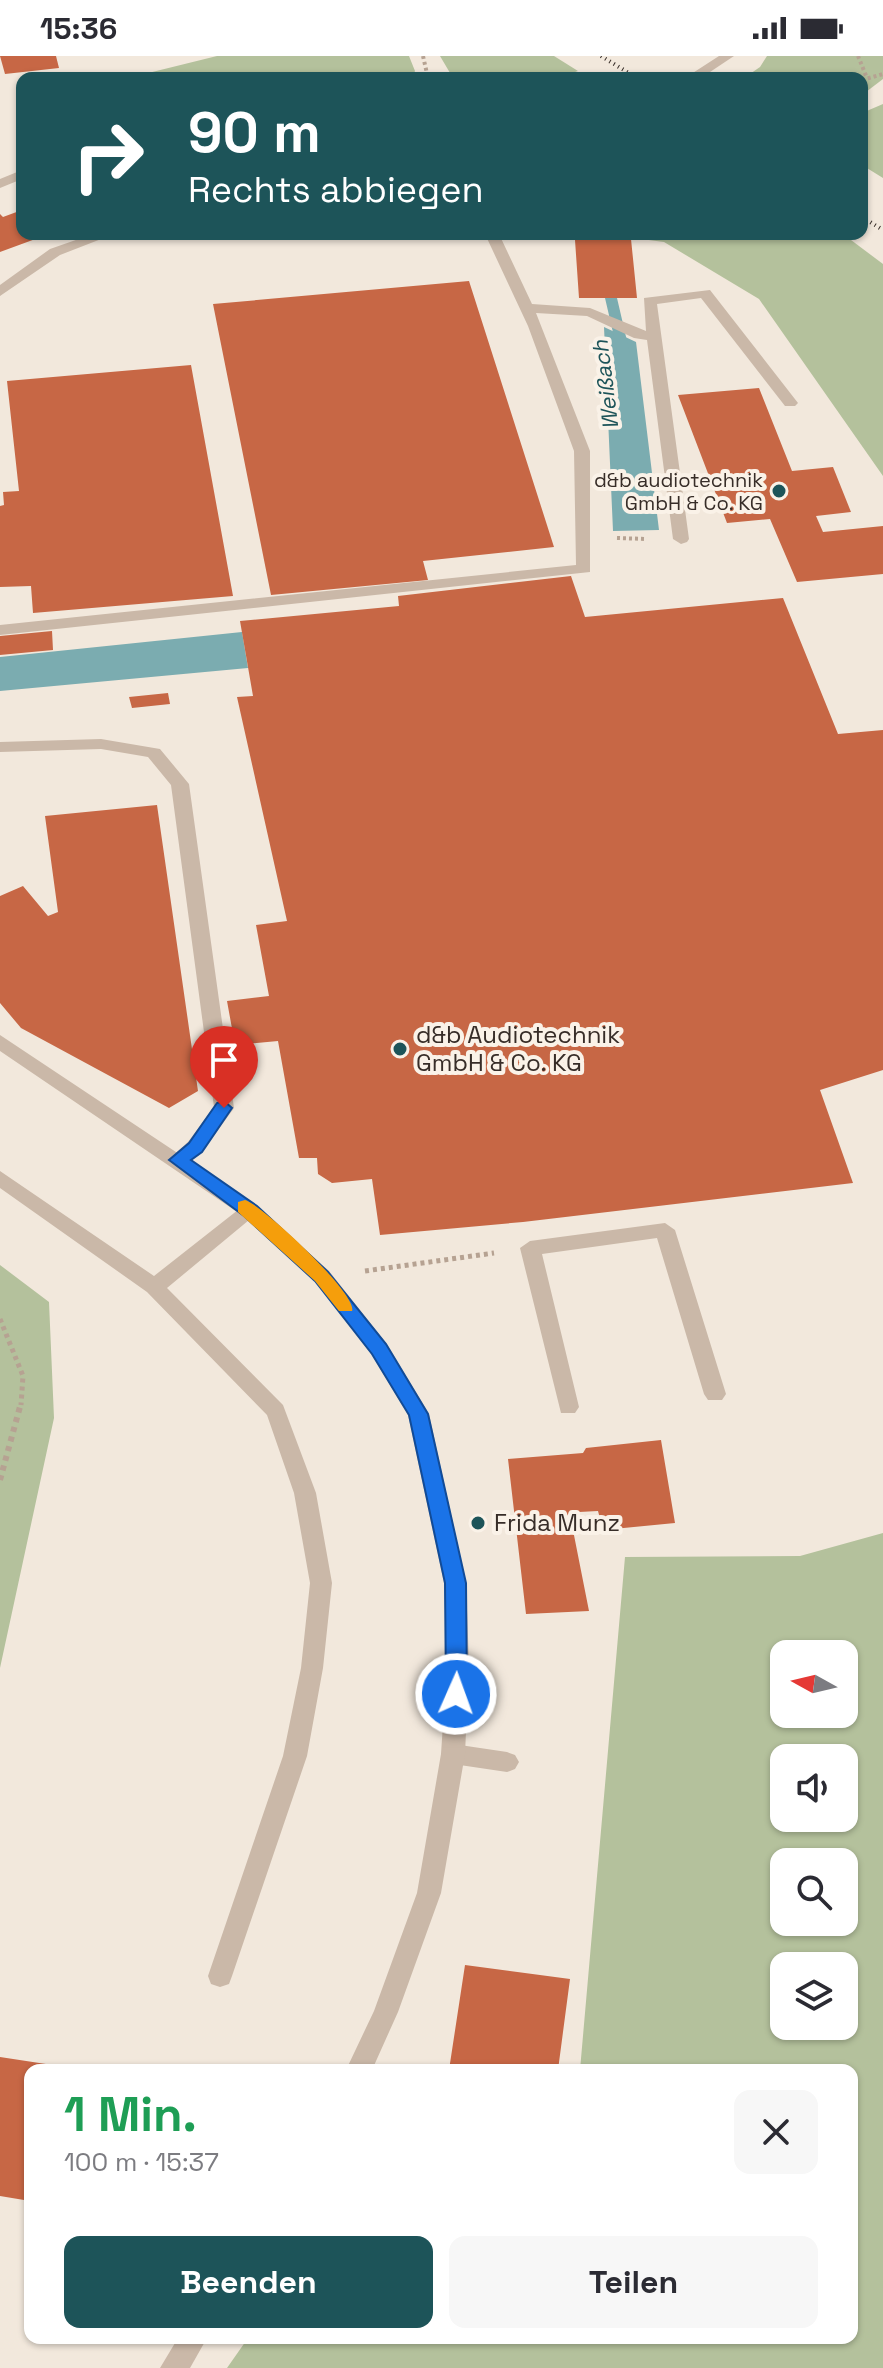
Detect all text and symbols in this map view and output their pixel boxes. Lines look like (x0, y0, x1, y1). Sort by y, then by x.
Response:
text: 15:36 (40, 9, 117, 48)
text: 90 m (188, 97, 321, 168)
icon: right (56, 104, 160, 208)
text: Rechts abbiegen (188, 167, 484, 213)
water label: Weißach (586, 338, 624, 431)
place label: d&b audiotechnik GmbH & Co. KG (594, 467, 763, 516)
marker: d&b audiotechnik GmbH & Co. KG (770, 482, 788, 500)
place label: d&b Audiotechnik GmbH & Co. KG (416, 1019, 620, 1078)
pin (190, 1026, 258, 1108)
icon: arrive (202, 1038, 246, 1082)
marker: d&b Audiotechnik GmbH & Co. KG (391, 1040, 409, 1058)
place label: Frida Munz (494, 1507, 620, 1538)
marker: Frida Munz (469, 1514, 487, 1532)
north arrow (770, 1640, 858, 1728)
map controls (770, 1640, 858, 2040)
position arrow (414, 1652, 498, 1736)
button: sound (770, 1744, 858, 1832)
button: search (770, 1848, 858, 1936)
button: layers (770, 1952, 858, 2040)
text: 1 Min. (64, 2084, 197, 2145)
button: close (734, 2090, 818, 2174)
text: 100 m · 15:37 (64, 2145, 219, 2179)
button: Beenden (64, 2236, 433, 2328)
button: Teilen (449, 2236, 818, 2328)

